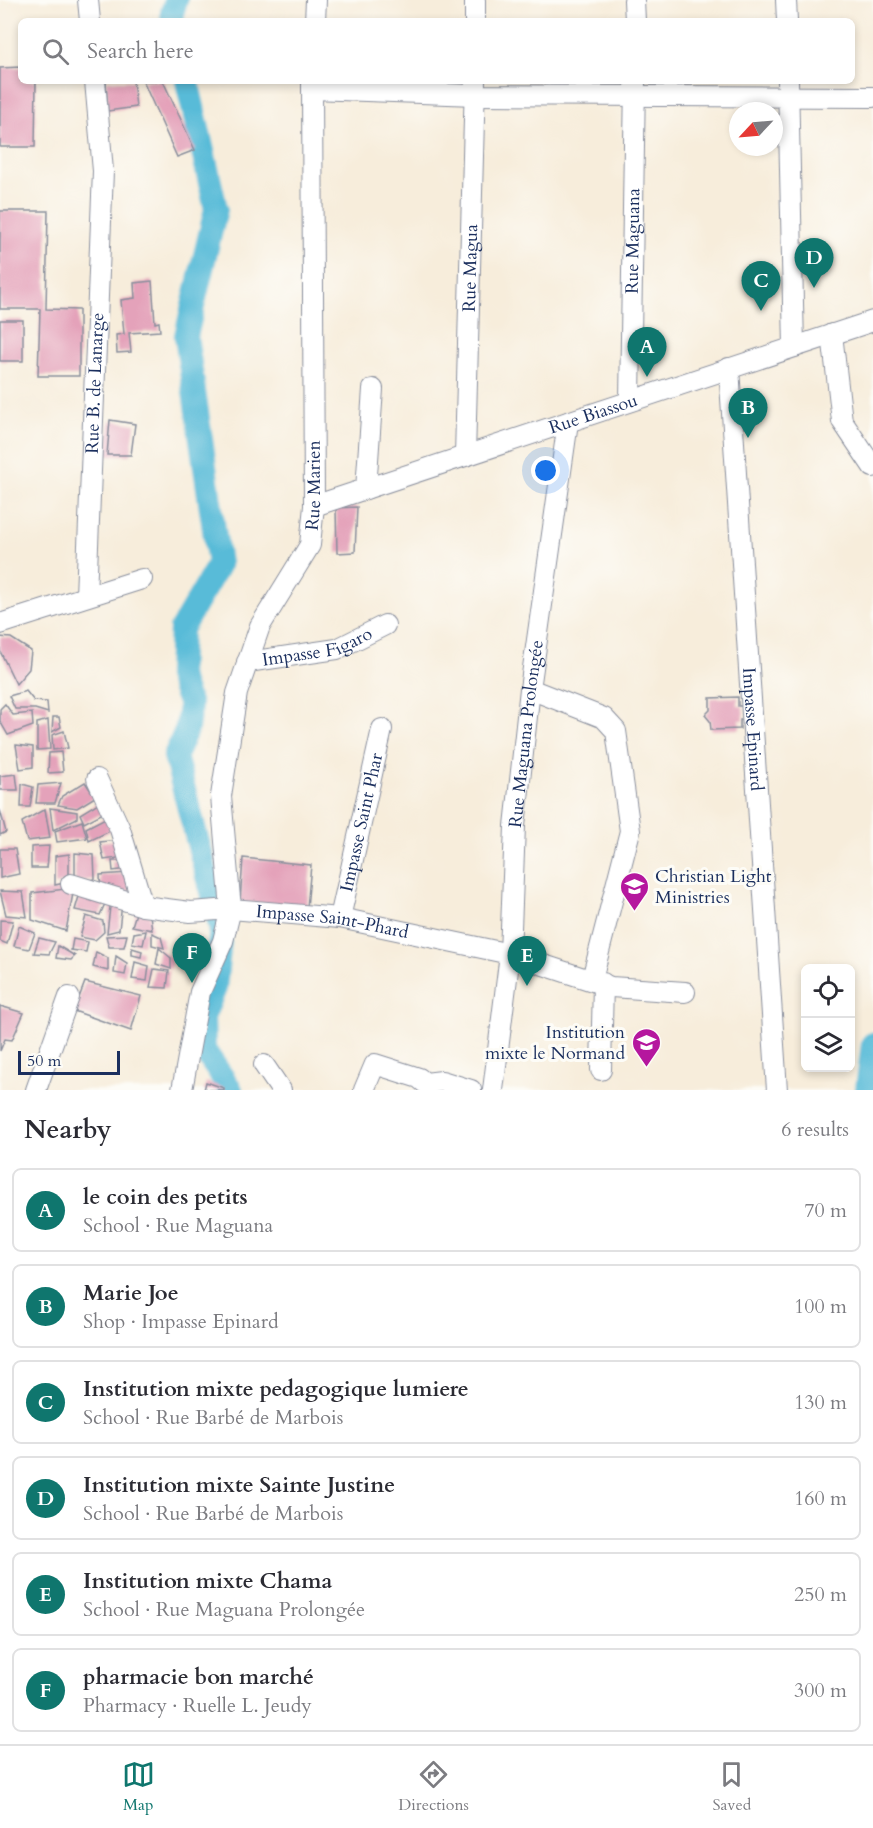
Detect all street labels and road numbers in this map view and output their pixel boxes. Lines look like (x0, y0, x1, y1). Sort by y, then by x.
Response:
street label: Rue Maguana (619, 188, 646, 294)
street label: Rue Magua (456, 224, 484, 312)
street label: Rue B. de Lanarge (79, 312, 110, 454)
street label: Rue Biassou (545, 387, 641, 440)
street label: Rue Marien (299, 440, 327, 532)
street label: Impasse Figaro (260, 621, 377, 672)
street label: Rue Maguana Prolongée (502, 638, 549, 829)
street label: Impasse Epinard (736, 667, 770, 792)
street label: Impasse Saint Phar (334, 750, 389, 894)
street label: Impasse Saint-Phard (255, 899, 411, 945)

